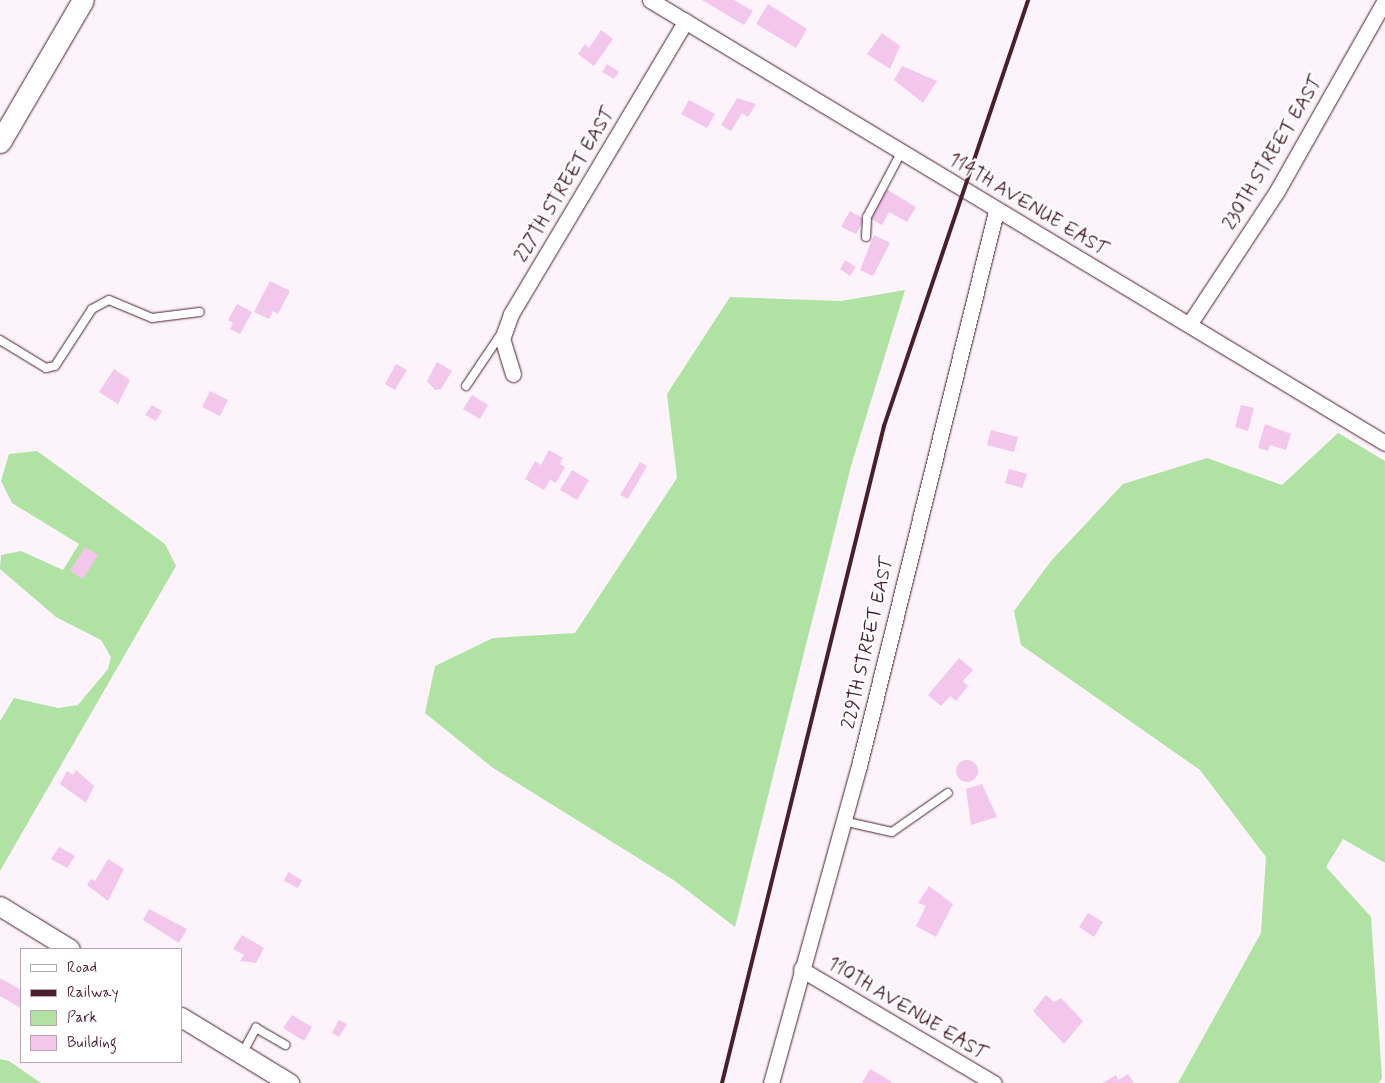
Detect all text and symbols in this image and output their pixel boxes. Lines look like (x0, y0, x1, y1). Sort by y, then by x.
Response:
street label: 230TH STREET EAST (1218, 71, 1328, 235)
street label: 227TH STREET EAST (509, 103, 621, 267)
street label: 114TH AVENUE EAST (946, 149, 1110, 261)
street label: 229TH STREET EAST (837, 554, 899, 732)
legend (20, 948, 182, 1063)
street label: 110TH AVENUE EAST (825, 953, 989, 1065)
text: Road (67, 958, 97, 978)
text: Railway (67, 983, 119, 1003)
text: Park (67, 1008, 97, 1028)
text: Building (67, 1033, 117, 1053)

